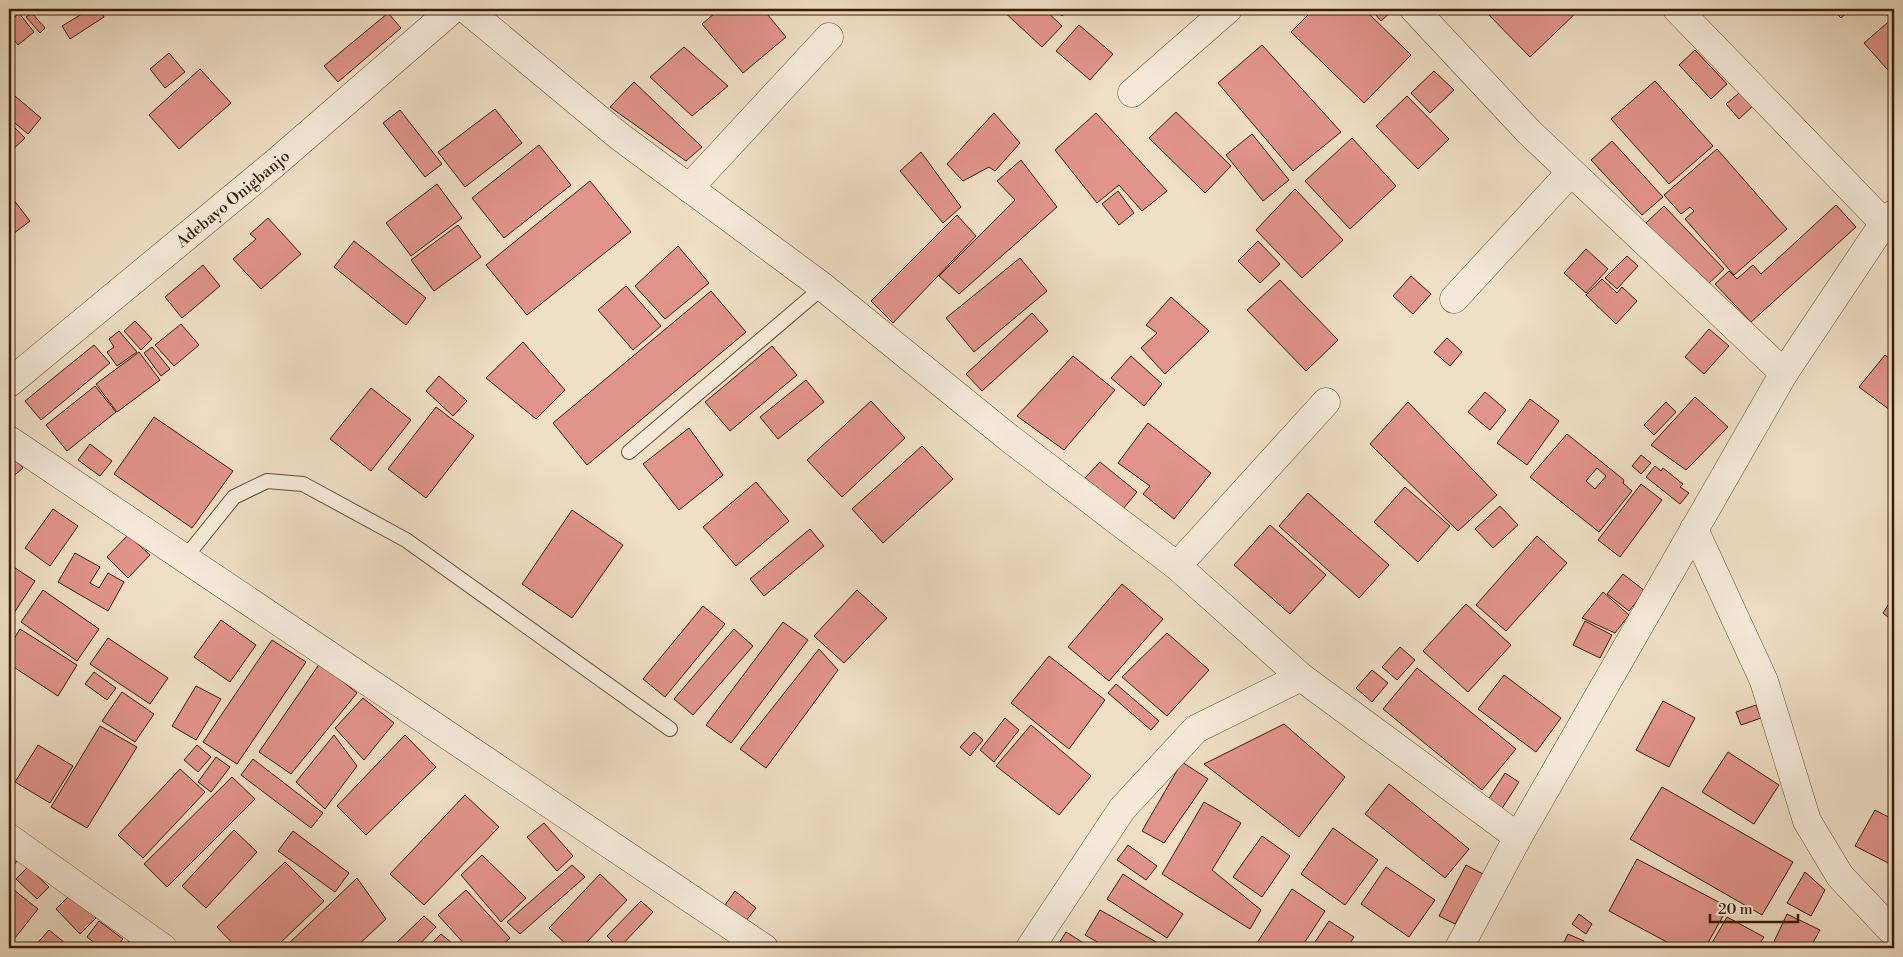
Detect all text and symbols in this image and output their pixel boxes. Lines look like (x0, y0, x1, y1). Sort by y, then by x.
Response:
street label: Adebayo Onigbanjo (172, 146, 294, 252)
scale bar (1710, 892, 1798, 924)
text: 20 m (1718, 900, 1753, 919)

